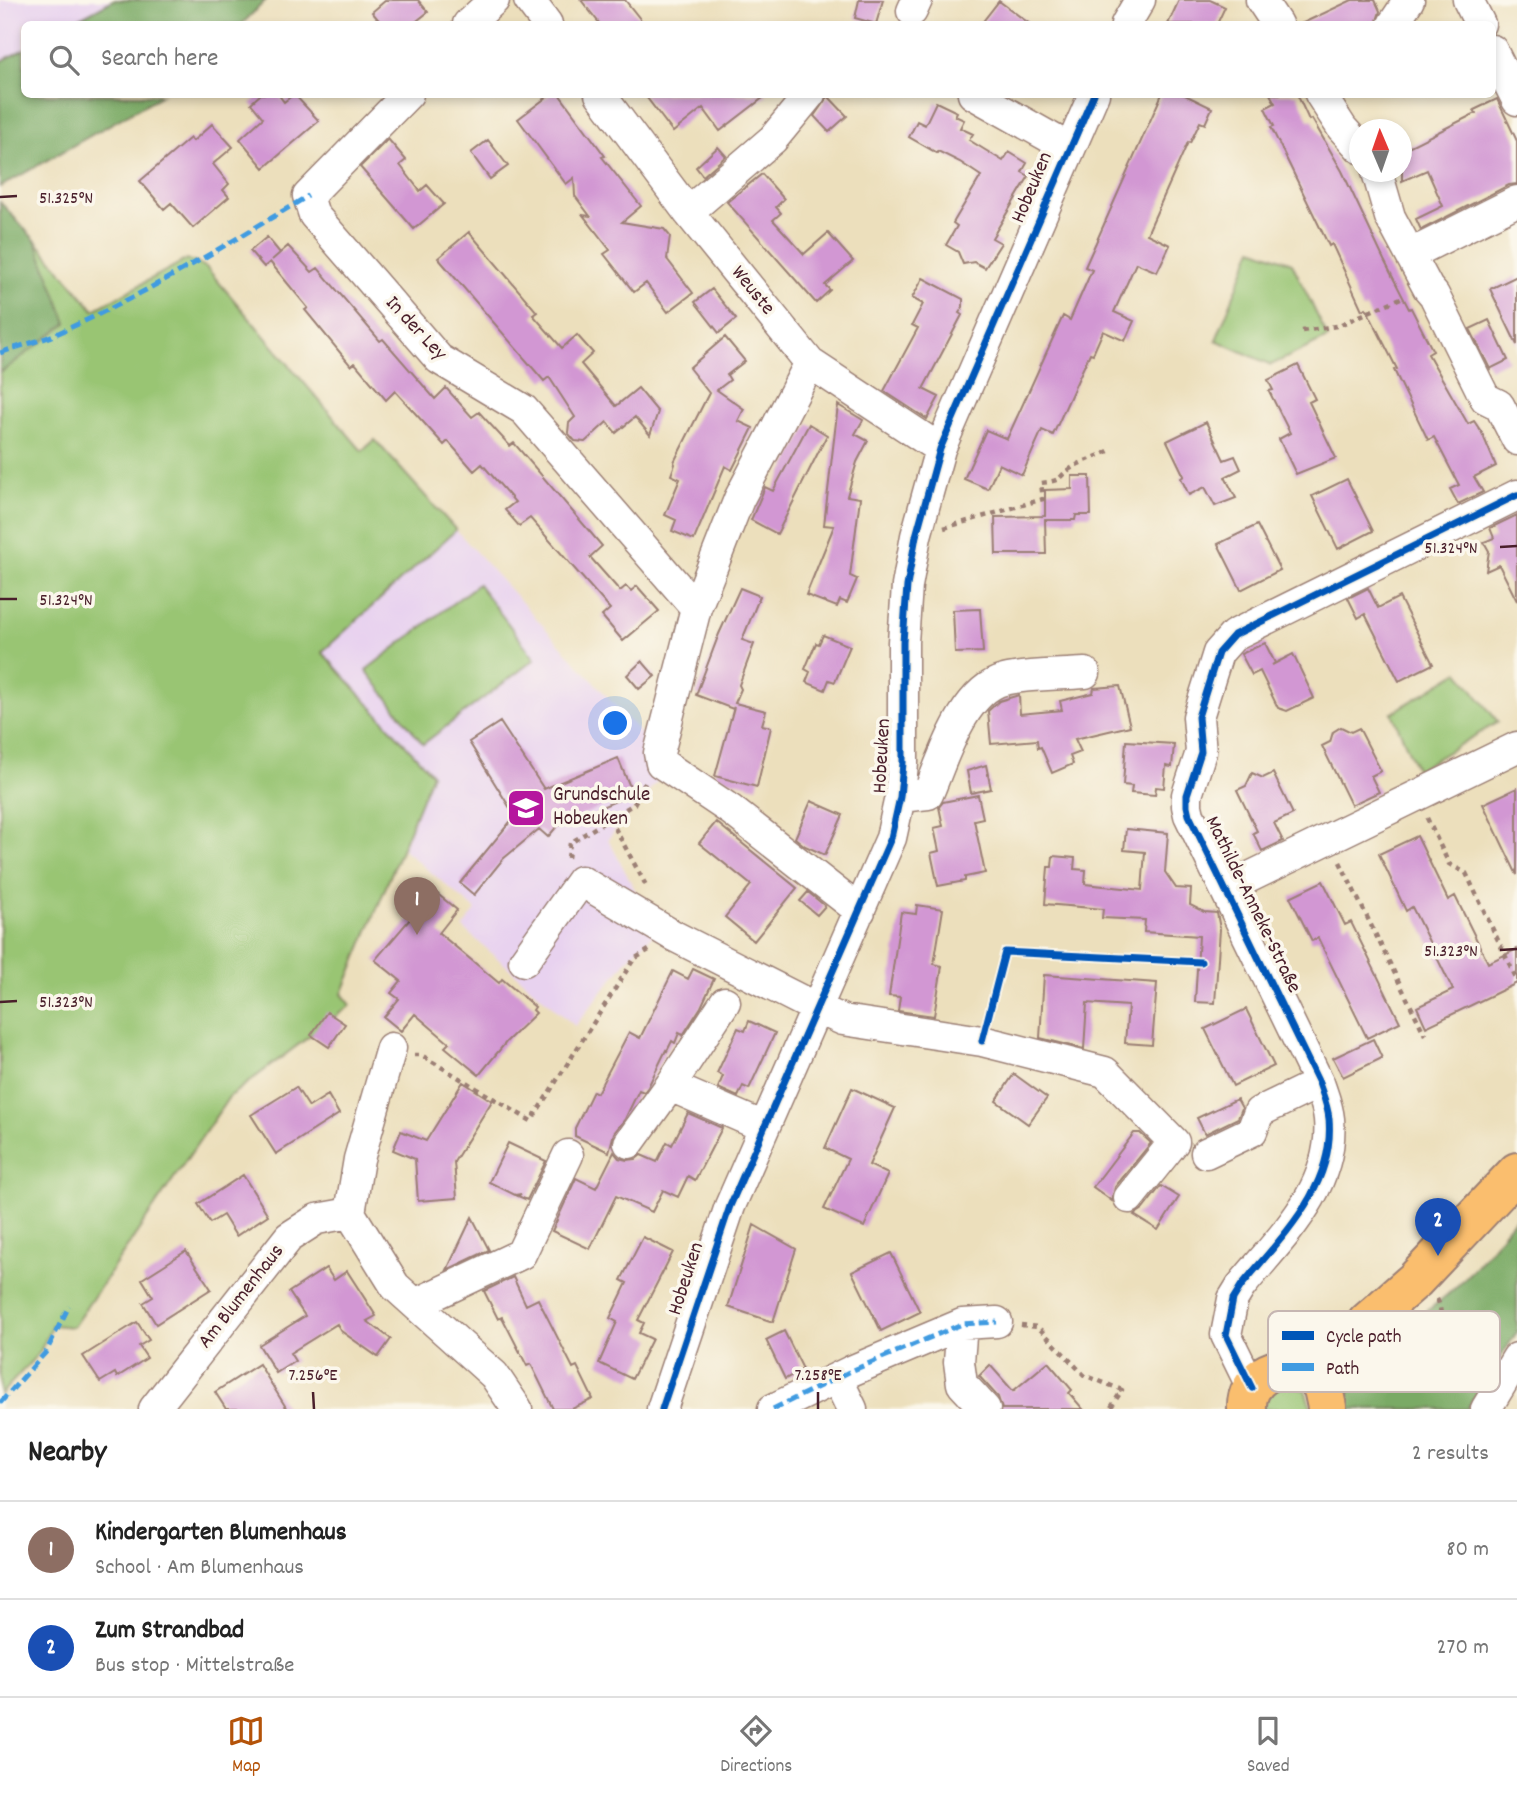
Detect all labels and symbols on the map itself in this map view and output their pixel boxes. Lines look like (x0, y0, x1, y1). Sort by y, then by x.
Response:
north arrow (1349, 119, 1412, 182)
street label: Hobeuken (1005, 148, 1061, 228)
text: 51.325°N (39, 187, 93, 212)
street label: Weuste (723, 260, 781, 322)
street label: In der Ley (377, 290, 453, 368)
text: 51.324°N (1424, 537, 1478, 562)
text: 51.324°N (39, 589, 93, 614)
your location (598, 706, 632, 740)
street label: Hobeuken (866, 718, 900, 794)
place label: Grundschule Hobeuken (553, 781, 650, 835)
school or university icon: Grundschule Hobeuken (505, 787, 547, 829)
street label: Mathilde-Anneke-Straße (1196, 811, 1308, 999)
pin: 1 (394, 877, 440, 935)
text: 51.323°N (1424, 940, 1478, 965)
text: 51.323°N (39, 991, 93, 1016)
pin: 2 (1415, 1198, 1461, 1256)
street label: Am Blumenhaus (192, 1238, 292, 1356)
street label: Hobeuken (661, 1239, 713, 1319)
legend (1268, 1311, 1500, 1392)
text: Cycle path (1326, 1325, 1401, 1352)
text: Path (1326, 1357, 1359, 1384)
text: 7.256°E (289, 1364, 337, 1389)
text: 7.258°E (794, 1364, 842, 1389)

